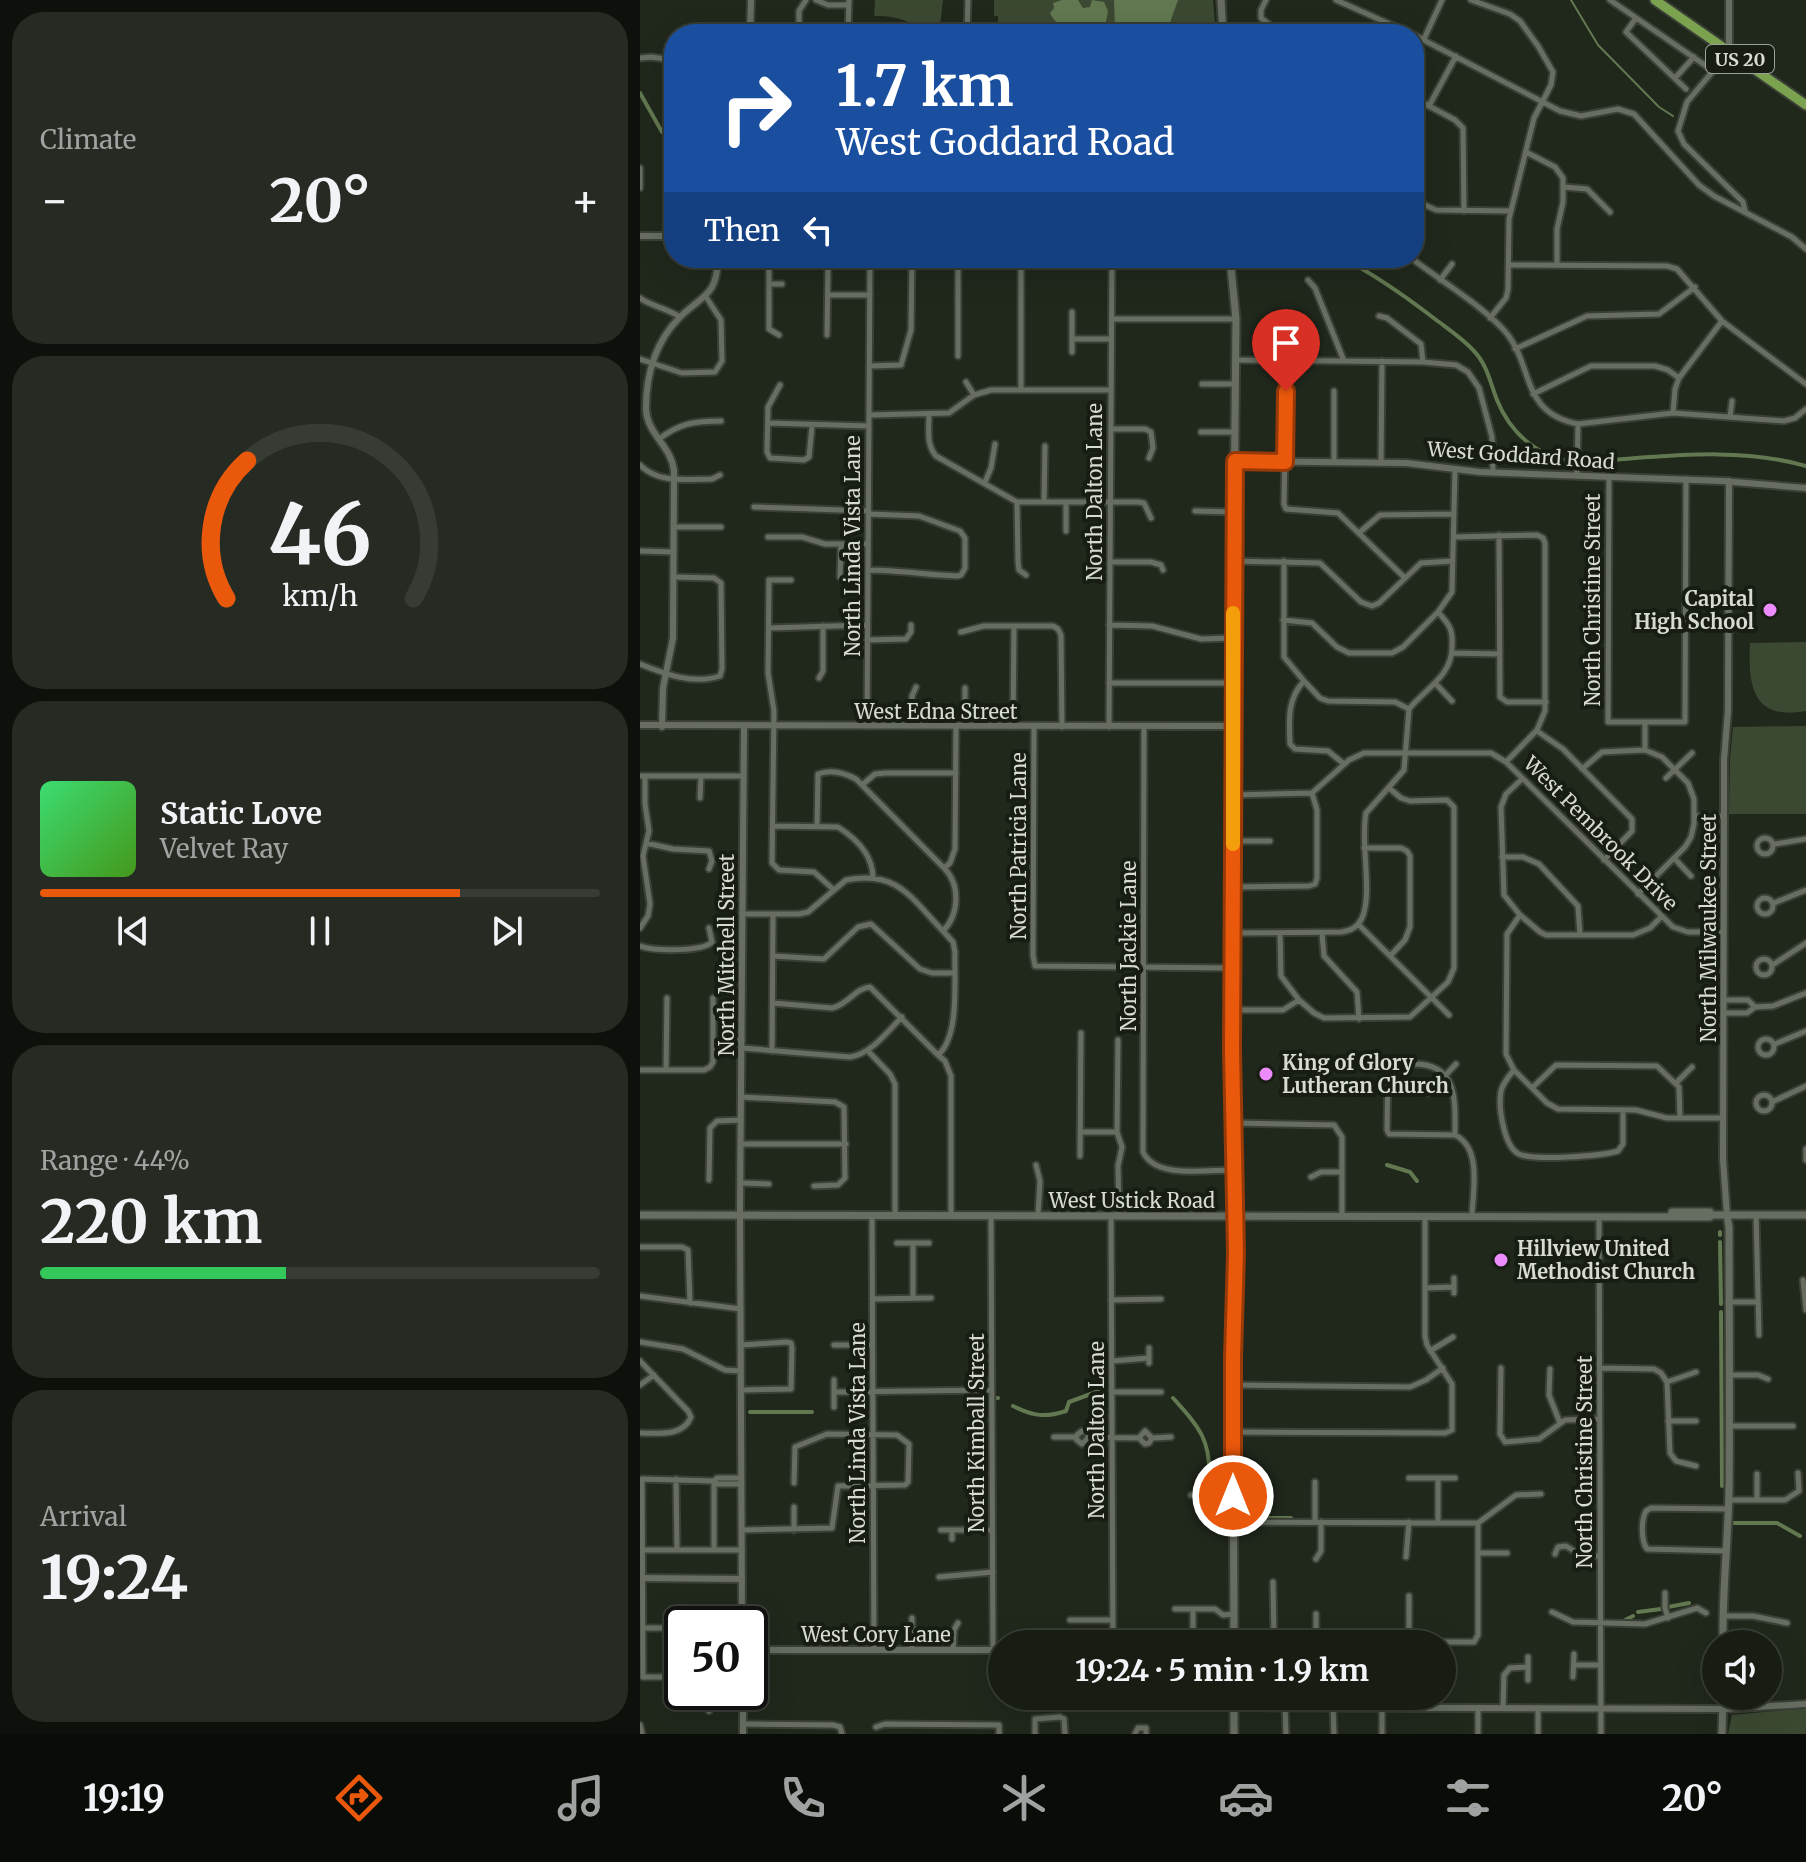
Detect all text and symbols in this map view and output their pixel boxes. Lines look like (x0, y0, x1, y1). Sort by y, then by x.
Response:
road number: US 20 (1706, 45, 1774, 73)
text: 1.7 km (836, 51, 1014, 121)
icon: right (704, 56, 808, 160)
text: West Goddard Road (836, 120, 1174, 165)
text: Climate (40, 123, 136, 156)
text: 20° (269, 163, 371, 238)
text: − (40, 173, 69, 228)
text: + (571, 173, 600, 228)
icon: left (796, 208, 840, 252)
text: Then (704, 211, 780, 249)
pin (1252, 309, 1320, 391)
icon: arrive (1264, 321, 1308, 365)
street label: North Dalton Lane (1082, 403, 1107, 581)
street label: North Linda Vista Lane (840, 435, 865, 657)
street label: West Goddard Road (1425, 436, 1616, 474)
text: 46 (268, 482, 372, 587)
street label: North Christine Street (1580, 493, 1605, 707)
text: km/h (282, 578, 358, 614)
place label: Capital High School (1634, 586, 1754, 634)
marker: Capital High School (1761, 601, 1779, 619)
street label: West Edna Street (854, 699, 1018, 724)
street label: West Pembrook Drive (1518, 750, 1683, 915)
street label: North Patricia Lane (1006, 752, 1031, 940)
text: Static Love (160, 794, 322, 832)
street label: North Milwaukee Street (1696, 813, 1721, 1042)
text: Velvet Ray (160, 832, 288, 865)
street label: North Mitchell Street (714, 853, 739, 1056)
street label: North Jackie Lane (1116, 861, 1141, 1031)
icon: previous (111, 909, 155, 953)
icon: pause (298, 909, 342, 953)
icon: next (485, 909, 529, 953)
place label: King of Glory Lutheran Church (1282, 1050, 1449, 1098)
marker: King of Glory Lutheran Church (1257, 1065, 1275, 1083)
text: Range · 44% (40, 1144, 190, 1177)
text: 220 km (40, 1184, 262, 1259)
street label: West Ustick Road (1048, 1188, 1215, 1213)
place label: Hillview United Methodist Church (1517, 1236, 1696, 1284)
marker: Hillview United Methodist Church (1492, 1251, 1510, 1269)
street label: North Linda Vista Lane (845, 1322, 870, 1544)
street label: North Kimball Street (964, 1333, 989, 1533)
street label: North Dalton Lane (1084, 1341, 1109, 1519)
street label: North Christine Street (1572, 1355, 1597, 1569)
position arrow (1191, 1454, 1275, 1538)
text: Arrival (40, 1500, 127, 1533)
text: 19:24 (40, 1540, 188, 1615)
speed limit sign: 50 (664, 1606, 768, 1710)
street label: West Cory Lane (800, 1622, 951, 1647)
map controls (1702, 1630, 1782, 1710)
button: sound (1702, 1630, 1782, 1710)
text: 19:24 · 5 min · 1.9 km (1075, 1651, 1369, 1689)
icon: directions (331, 1770, 387, 1826)
icon: music (553, 1770, 609, 1826)
icon: phone (775, 1770, 831, 1826)
icon: climate (996, 1770, 1052, 1826)
icon: car (1218, 1770, 1274, 1826)
icon: filters (1440, 1770, 1496, 1826)
text: 19:19 (83, 1776, 165, 1821)
text: 20° (1662, 1776, 1723, 1821)

